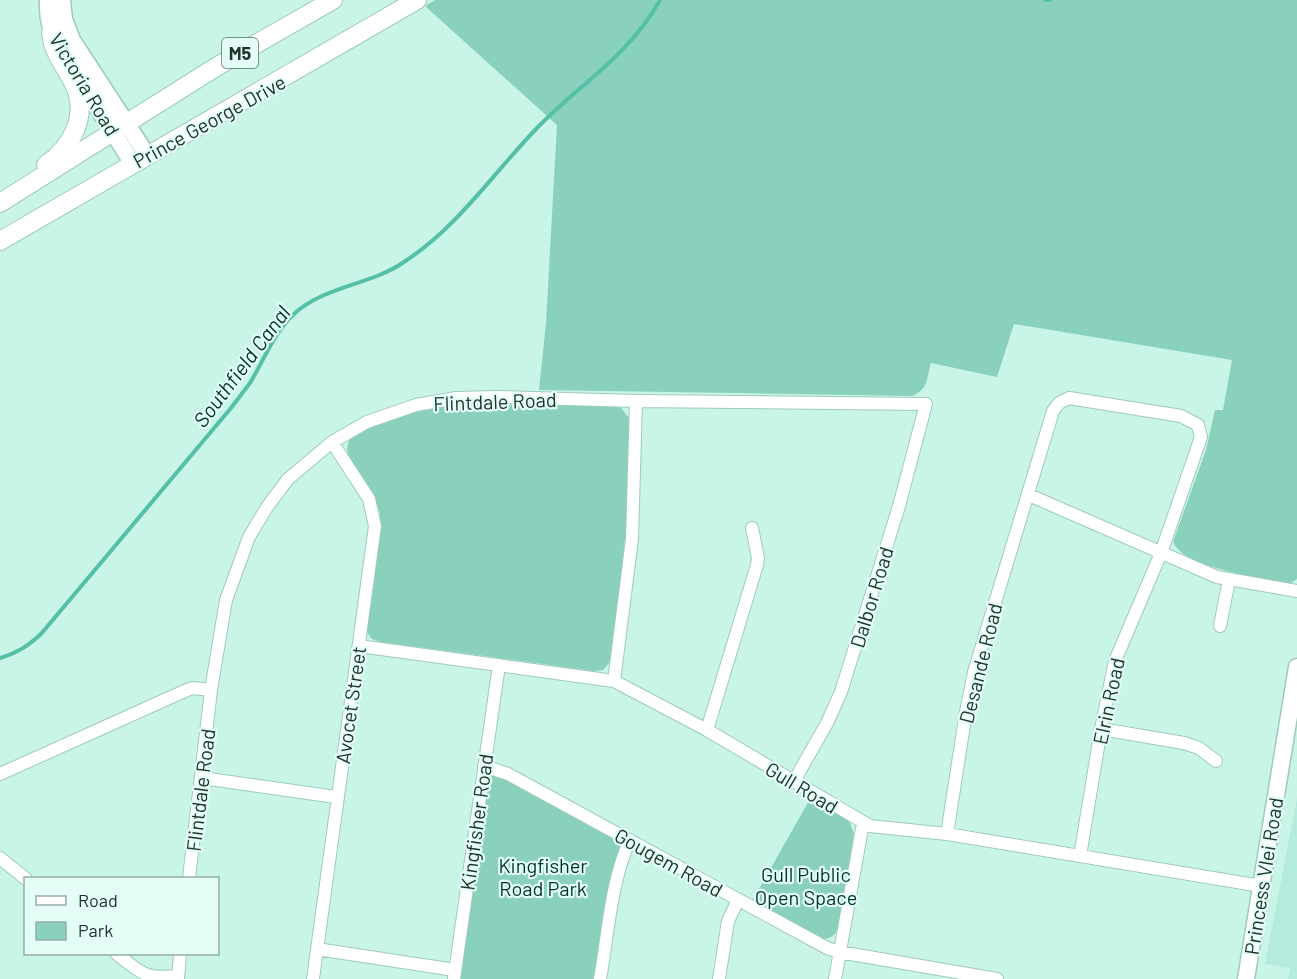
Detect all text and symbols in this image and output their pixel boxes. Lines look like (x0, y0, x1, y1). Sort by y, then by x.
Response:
street label: Victoria Road (45, 28, 125, 140)
road number: M5 (222, 38, 258, 68)
street label: Prince George Drive (129, 69, 289, 173)
water label: Southfield Canal (187, 300, 295, 432)
street label: Flintdale Road (433, 387, 557, 415)
street label: Dalbor Road (844, 544, 898, 650)
street label: Desande Road (953, 600, 1007, 726)
street label: Avocet Street (330, 645, 370, 765)
street label: Elrin Road (1087, 655, 1129, 747)
street label: Flintdale Road (181, 727, 219, 853)
street label: Kingfisher Road (455, 752, 497, 892)
street label: Gull Road (761, 756, 843, 818)
street label: Princess Vlei Road (1239, 796, 1287, 956)
street label: Gougem Road (611, 822, 727, 902)
park label: Kingfisher Road Park (498, 853, 588, 900)
park label: Gull Public Open Space (755, 862, 857, 909)
legend (24, 877, 219, 955)
text: Road (78, 889, 118, 911)
text: Park (78, 919, 113, 941)

